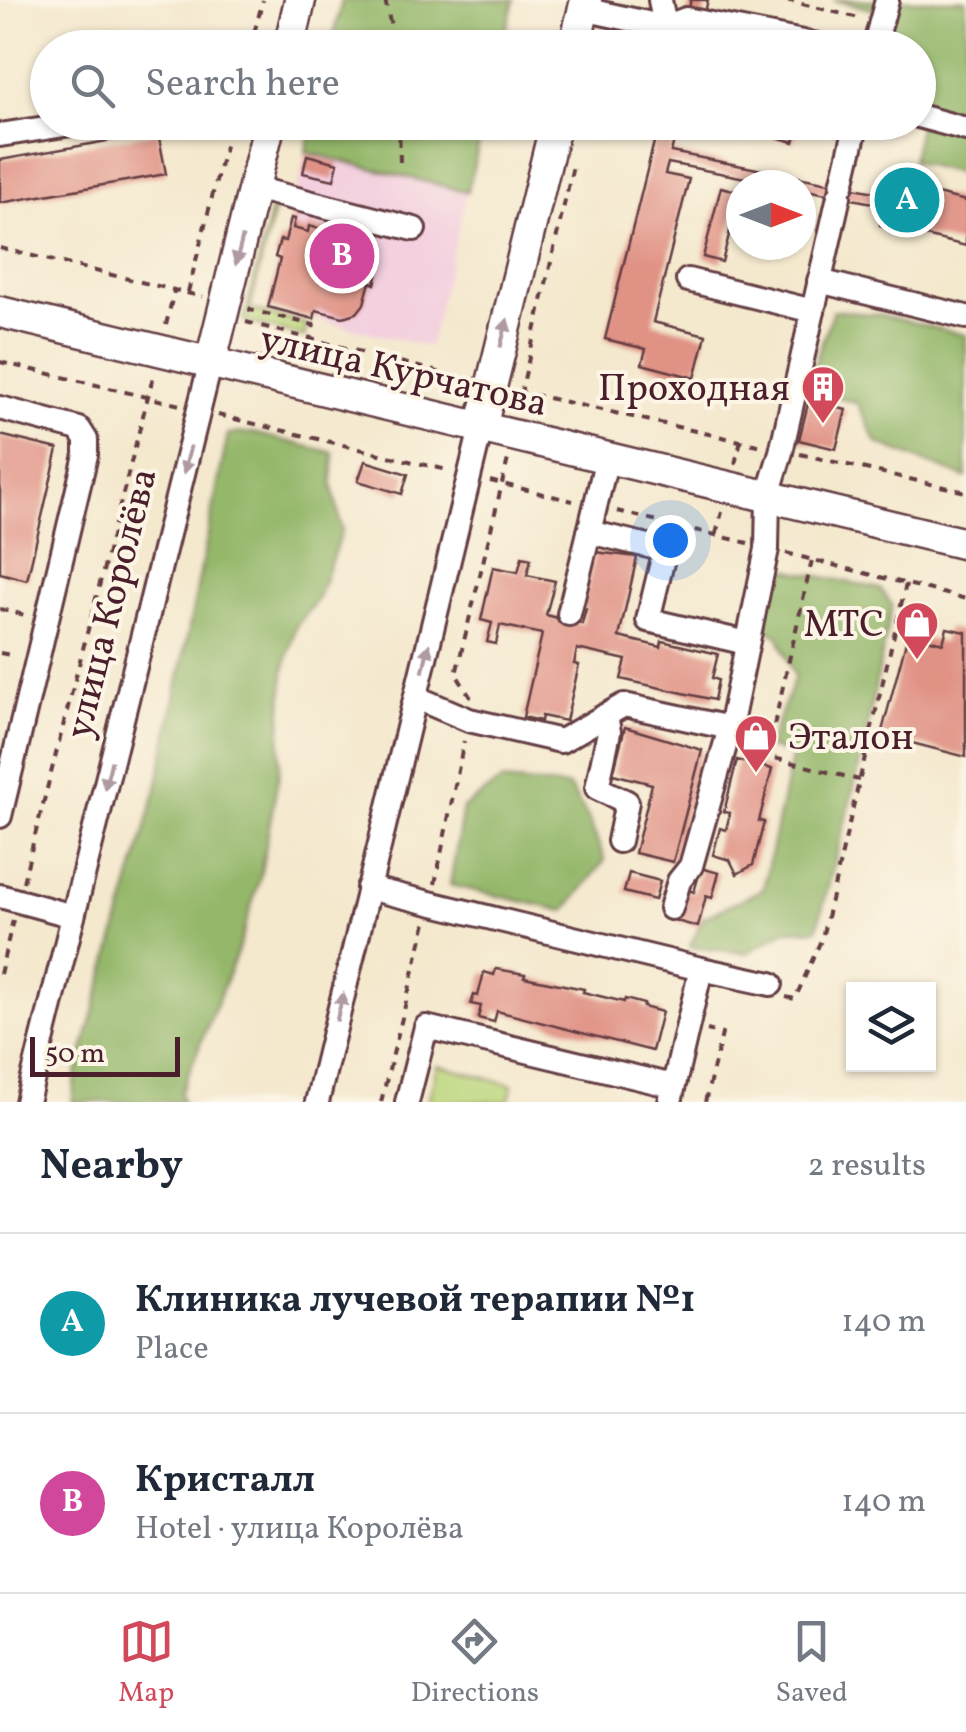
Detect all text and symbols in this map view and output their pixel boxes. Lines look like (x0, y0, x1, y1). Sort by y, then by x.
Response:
search box (30, 30, 936, 140)
icon: search (65, 58, 120, 113)
text: Search here (145, 59, 340, 112)
pin: A (874, 162, 940, 238)
north arrow (726, 170, 816, 260)
pin: B (310, 218, 374, 294)
one-way arrow (230, 236, 246, 267)
street label: улица Курчатова (254, 315, 552, 432)
one-way arrow (497, 317, 513, 348)
place label: Проходная (598, 364, 790, 417)
building icon: Проходная (800, 364, 846, 425)
one-way arrow (179, 445, 194, 476)
street label: улица Королёва (54, 463, 173, 745)
your location (645, 515, 696, 566)
place label: МТС (803, 600, 884, 653)
shop icon: МТС (894, 600, 940, 661)
one-way arrow (419, 642, 434, 673)
shop icon: Эталон (733, 713, 779, 774)
place label: Эталон (788, 713, 914, 766)
one-way arrow (100, 760, 116, 791)
map controls (846, 982, 936, 1072)
button: layers (846, 982, 936, 1072)
one-way arrow (332, 991, 348, 1022)
scale bar (30, 1032, 180, 1076)
text: 50 m (45, 1035, 105, 1074)
text: Nearby (40, 1138, 183, 1197)
text: 2 results (808, 1145, 926, 1189)
text: Клиника лучевой терапии №1 (135, 1275, 696, 1328)
text: A (61, 1301, 84, 1345)
text: 140 m (841, 1301, 926, 1345)
text: Place (135, 1328, 209, 1372)
text: Кристалл (135, 1455, 315, 1508)
text: B (62, 1481, 83, 1525)
text: 140 m (841, 1481, 926, 1525)
text: Hotel · улица Королёва (135, 1508, 464, 1552)
tab: Map (118, 1614, 174, 1713)
tab: Directions (411, 1614, 539, 1713)
tab: Saved (776, 1614, 848, 1713)

